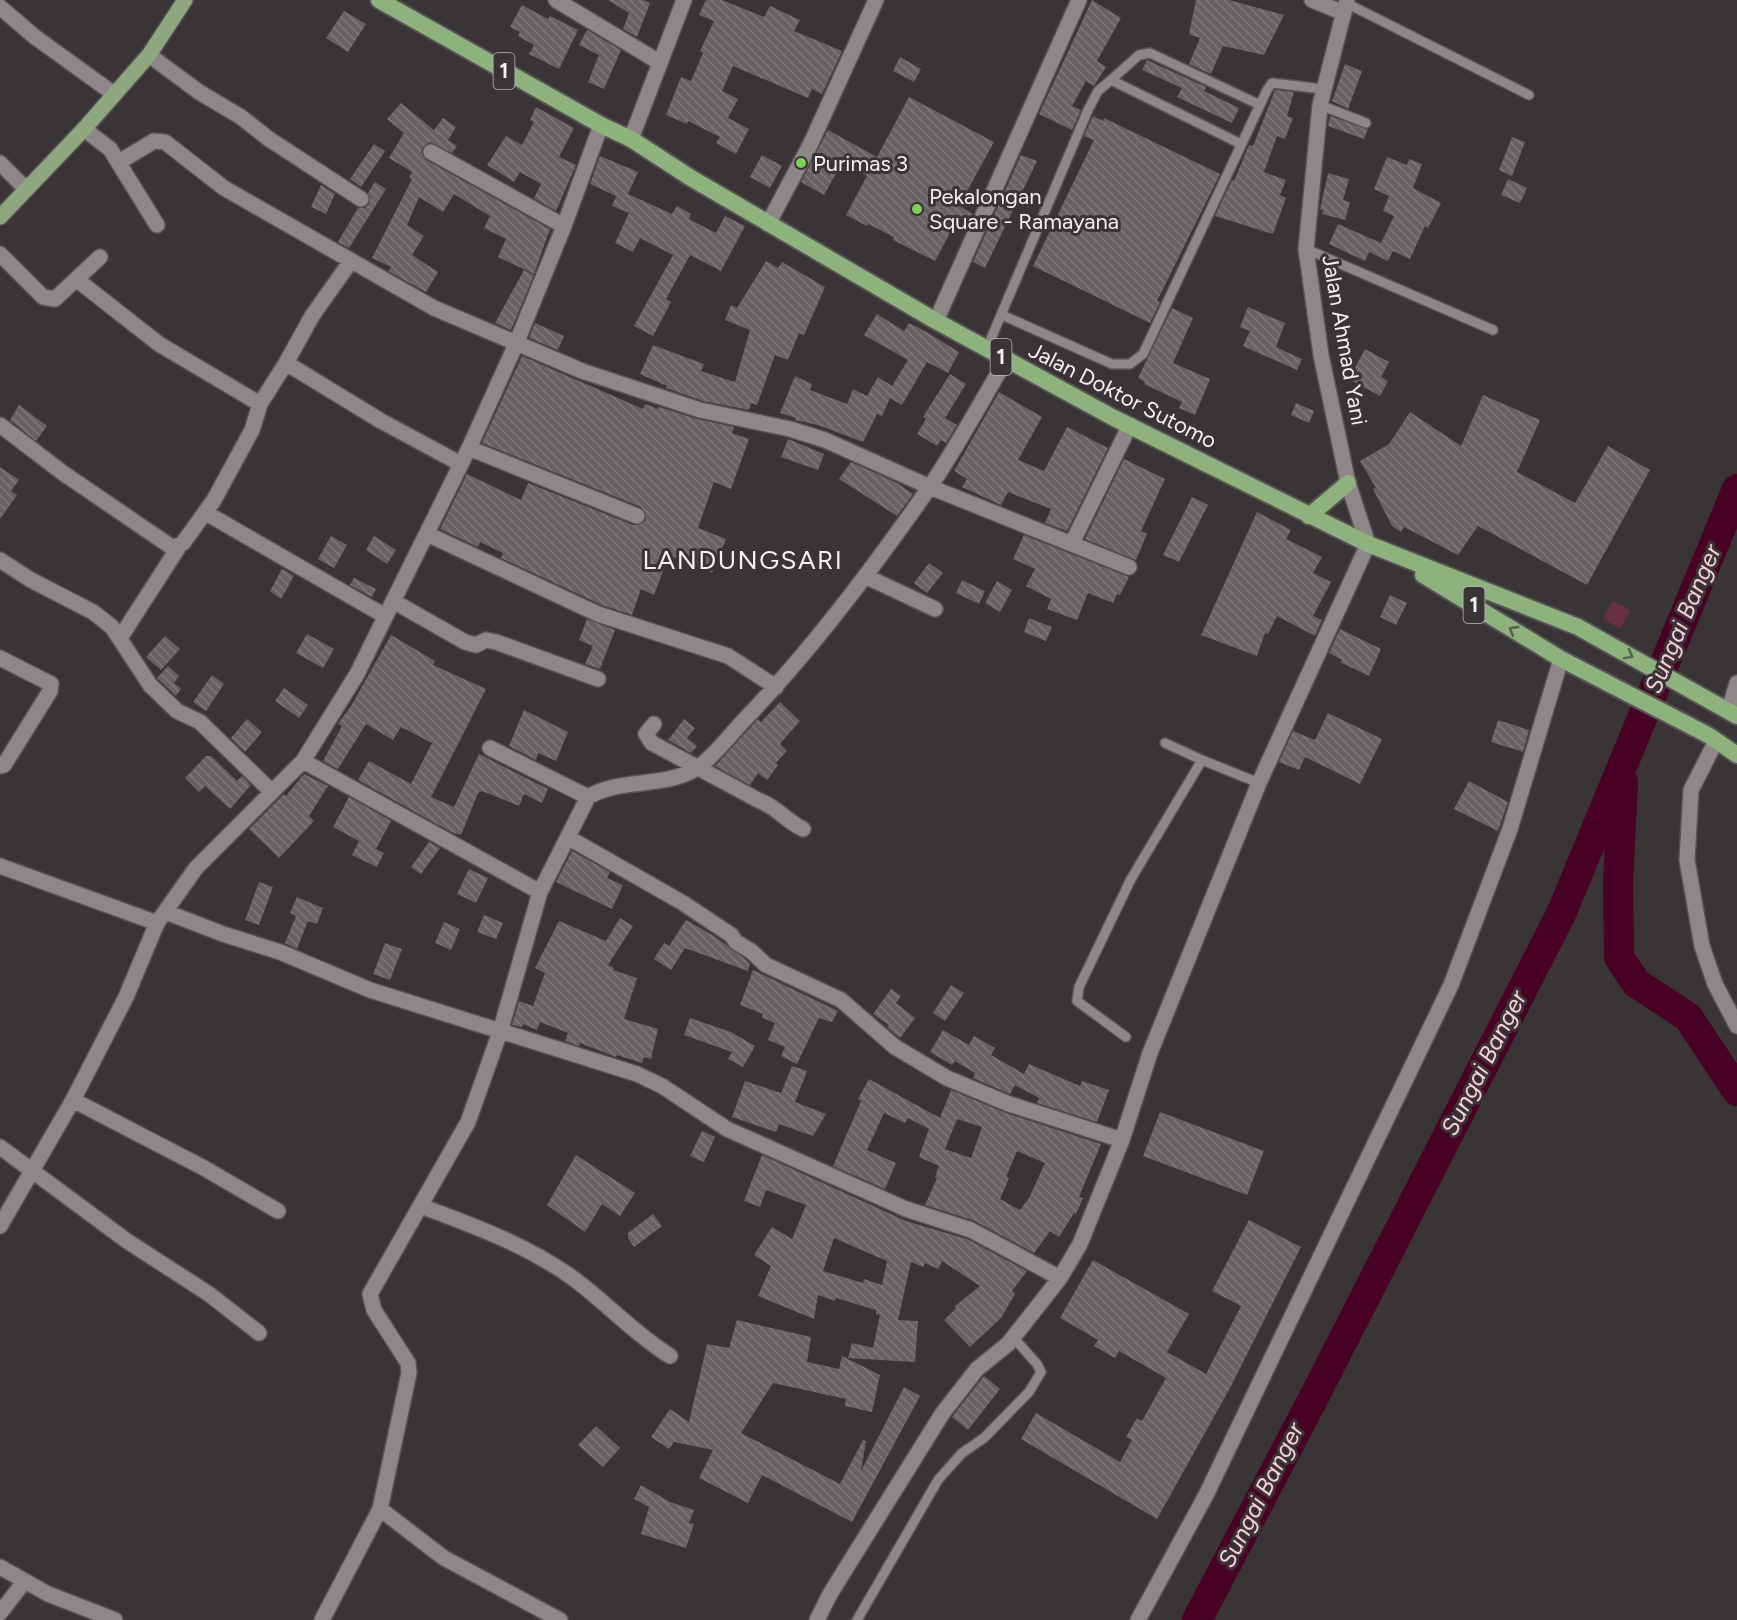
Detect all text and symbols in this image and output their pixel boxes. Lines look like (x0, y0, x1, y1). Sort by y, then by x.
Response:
road number: 1 (494, 53, 514, 89)
place label: Purimas 3 (813, 150, 908, 177)
marker: Purimas 3 (794, 156, 808, 170)
place label: Pekalongan Square - Ramayana (929, 183, 1119, 235)
marker: Pekalongan Square - Ramayana (910, 202, 924, 216)
street label: Jalan Ahmad Yani (1316, 253, 1373, 427)
street label: Jalan Doktor Sutomo (1024, 336, 1221, 454)
road number: 1 (990, 339, 1012, 375)
water label: Sungai Banger (1638, 539, 1727, 698)
district label: LANDUNGSARI (643, 544, 843, 576)
road number: 1 (1464, 587, 1484, 623)
one-way arrow (1509, 625, 1519, 637)
one-way arrow (1623, 648, 1634, 660)
water label: Sungai Banger (1435, 985, 1533, 1140)
water label: Sungai Banger (1212, 1417, 1310, 1572)

